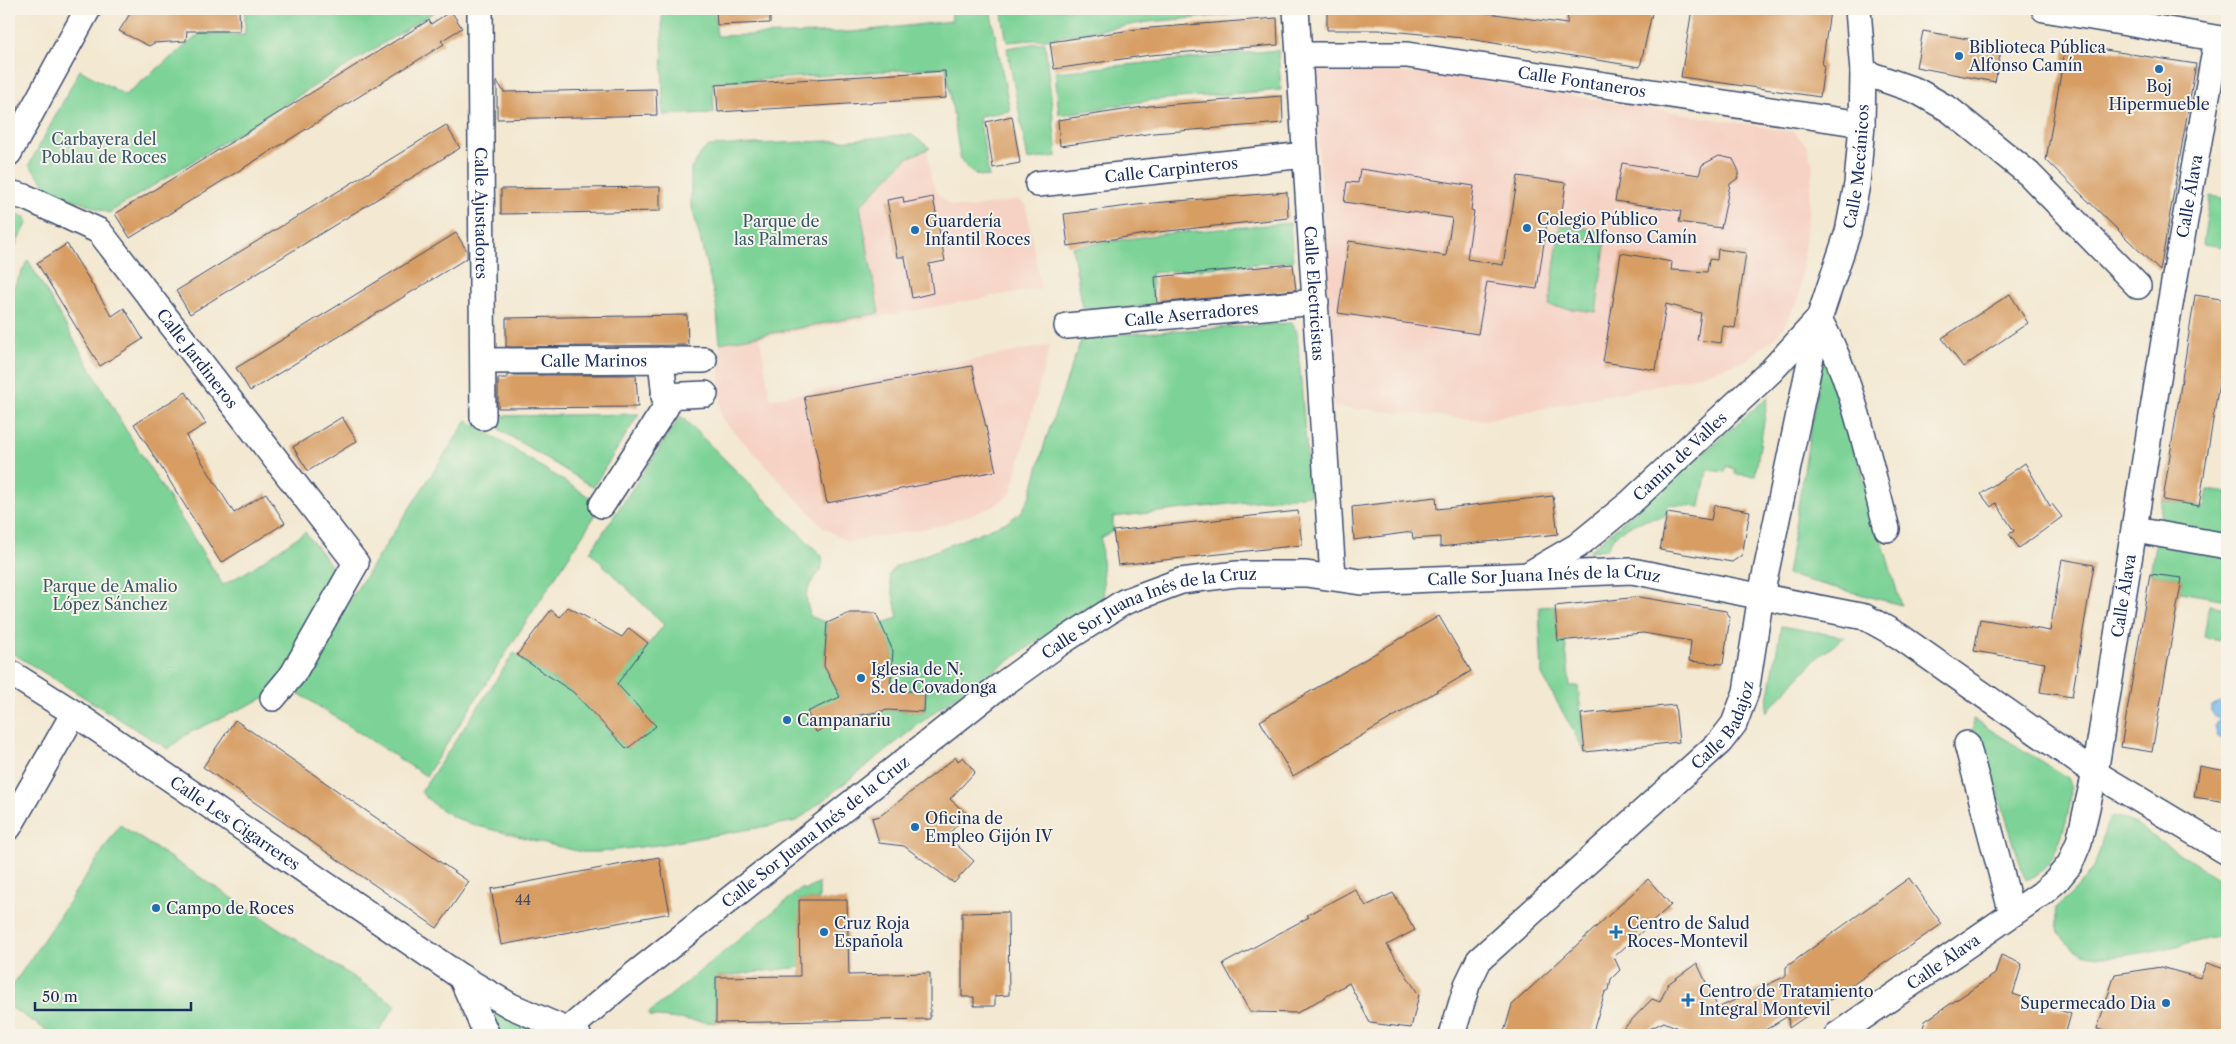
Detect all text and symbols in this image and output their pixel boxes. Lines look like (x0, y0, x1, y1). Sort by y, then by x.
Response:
place label: Biblioteca Pública Alfonso Camín (1968, 37, 2106, 75)
marker: Biblioteca Pública Alfonso Camín (1953, 50, 1965, 62)
street label: Calle Fontaneros (1516, 62, 1648, 101)
marker: Boj Hipermueble (2153, 63, 2165, 75)
place label: Boj Hipermueble (2108, 76, 2210, 114)
street label: Calle Mecánicos (1839, 104, 1872, 230)
park label: Carbayera del Poblau de Roces (41, 129, 167, 167)
street label: Calle Ajustadores (471, 147, 492, 279)
street label: Calle Carpinteros (1104, 152, 1239, 187)
street label: Calle Álava (2172, 152, 2207, 239)
place label: Colegio Público Poeta Alfonso Camín (1537, 209, 1697, 247)
park label: Parque de las Palmeras (734, 211, 828, 249)
place label: Guardería Infantil Roces (925, 211, 1030, 249)
marker: Colegio Público Poeta Alfonso Camín (1521, 222, 1533, 234)
marker: Guardería Infantil Roces (909, 224, 921, 236)
street label: Calle Electricistas (1300, 225, 1329, 362)
street label: Calle Aserradores (1123, 298, 1259, 330)
street label: Calle Jardineros (153, 304, 243, 412)
street label: Calle Marinos (541, 350, 647, 371)
street label: Camín de Valles (1629, 408, 1731, 505)
street label: Calle Álava (2107, 552, 2140, 639)
street label: Calle Sor Juana Inés de la Cruz (1427, 561, 1662, 589)
street label: Calle Sor Juana Inés de la Cruz (1037, 564, 1257, 663)
park label: Parque de Amalio López Sánchez (43, 576, 178, 614)
place label: Iglesia de N. S. de Covadonga (871, 659, 997, 697)
marker: Iglesia de N. S. de Covadonga (855, 672, 867, 684)
street label: Calle Badajoz (1687, 679, 1758, 774)
place label: Campanariu (797, 710, 891, 730)
marker: Campanariu (781, 714, 793, 726)
street label: Calle Sor Juana Inés de la Cruz (717, 751, 913, 912)
street label: Calle Les Cigarreres (166, 772, 304, 874)
place label: Oficina de Empleo Gijón IV (925, 808, 1053, 846)
marker: Oficina de Empleo Gijón IV (909, 821, 921, 833)
house number: 44 (515, 891, 531, 909)
place label: Campo de Roces (166, 898, 294, 918)
marker: Campo de Roces (150, 902, 162, 914)
place label: Cruz Roja Española (834, 913, 910, 951)
place label: Centro de Salud Roces-Montevil (1627, 913, 1750, 951)
marker: Centro de Salud Roces-Montevil (1609, 925, 1623, 939)
marker: Cruz Roja Española (818, 926, 830, 938)
street label: Calle Álava (1903, 929, 1984, 994)
scale bar (35, 979, 191, 1011)
place label: Centro de Tratamiento Integral Montevil (1699, 981, 1874, 1019)
text: 50 m (42, 987, 78, 1006)
marker: Centro de Tratamiento Integral Montevil (1681, 993, 1695, 1007)
place label: Supermecado Dia (2020, 993, 2157, 1013)
marker: Supermecado Dia (2160, 997, 2172, 1009)

